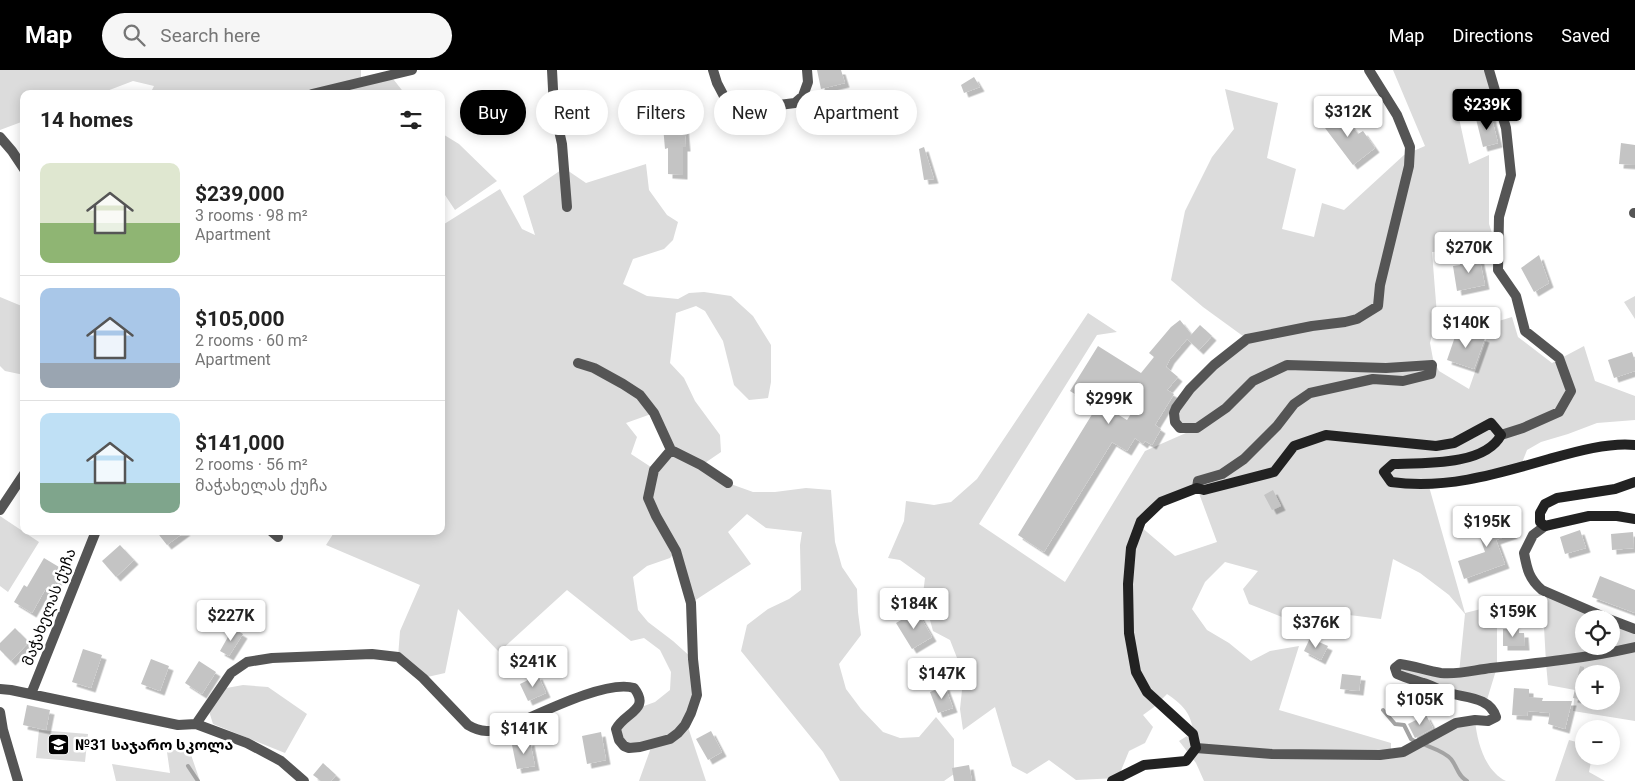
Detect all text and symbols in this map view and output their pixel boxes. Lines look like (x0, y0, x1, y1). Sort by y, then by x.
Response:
search box (102, 13, 452, 58)
text: Map (25, 21, 72, 49)
icon: search (120, 21, 148, 49)
text: Search here (160, 24, 260, 47)
text: Map (1389, 25, 1424, 46)
text: Directions (1452, 25, 1533, 46)
text: Saved (1561, 25, 1610, 46)
pin: $239K (1452, 88, 1522, 131)
chip: Buy (460, 90, 526, 135)
chip: Rent (536, 90, 608, 135)
chip: Filters (618, 90, 704, 135)
chip: New (714, 90, 786, 135)
chip: Apartment (796, 90, 917, 135)
text: $239K (1464, 95, 1510, 114)
pin: $312K (1313, 96, 1383, 138)
text: $312K (1325, 102, 1371, 121)
icon: filters (397, 106, 425, 134)
text: 14 homes (40, 108, 133, 132)
text: $239,000 (195, 182, 285, 206)
icon: home (80, 183, 140, 243)
text: 3 rooms · 98 m² (195, 206, 308, 225)
text: Apartment (195, 225, 271, 244)
pin: $270K (1434, 232, 1504, 274)
text: $270K (1446, 238, 1492, 257)
pin: $140K (1431, 306, 1501, 349)
text: $105,000 (195, 307, 285, 331)
icon: home (80, 308, 140, 368)
text: $140K (1443, 313, 1489, 332)
text: 2 rooms · 60 m² (195, 331, 308, 350)
text: Apartment (195, 350, 271, 369)
pin: $299K (1074, 382, 1144, 425)
text: $299K (1086, 389, 1132, 408)
text: $141,000 (195, 431, 285, 455)
icon: home (80, 433, 140, 493)
text: 2 rooms · 56 m² (195, 455, 308, 474)
text: მაჭახელას ქუჩა (195, 476, 327, 495)
pin: $195K (1452, 506, 1522, 548)
text: $195K (1464, 512, 1510, 531)
street label: მაჭახელას ქუჩა (18, 546, 80, 668)
pin: $184K (879, 588, 949, 630)
text: $184K (891, 594, 937, 613)
pin: $159K (1478, 596, 1548, 638)
pin: $227K (196, 600, 266, 642)
text: $159K (1490, 602, 1536, 621)
text: $227K (208, 606, 254, 625)
pin: $376K (1281, 606, 1351, 649)
map controls (1575, 610, 1620, 765)
button: locate (1575, 610, 1620, 655)
text: $376K (1293, 613, 1339, 632)
pin: $241K (498, 646, 568, 688)
text: $241K (510, 652, 556, 671)
pin: $147K (907, 658, 977, 700)
text: $147K (919, 664, 965, 683)
button: + (1575, 665, 1620, 710)
pin: $105K (1385, 684, 1455, 726)
text: $105K (1397, 690, 1443, 709)
pin: $141K (489, 712, 559, 755)
text: $141K (501, 719, 547, 738)
button: − (1575, 720, 1620, 765)
school or university icon: №31 საჯარო სკოლა (47, 733, 71, 757)
place label: №31 საჯარო სკოლა (75, 736, 233, 754)

